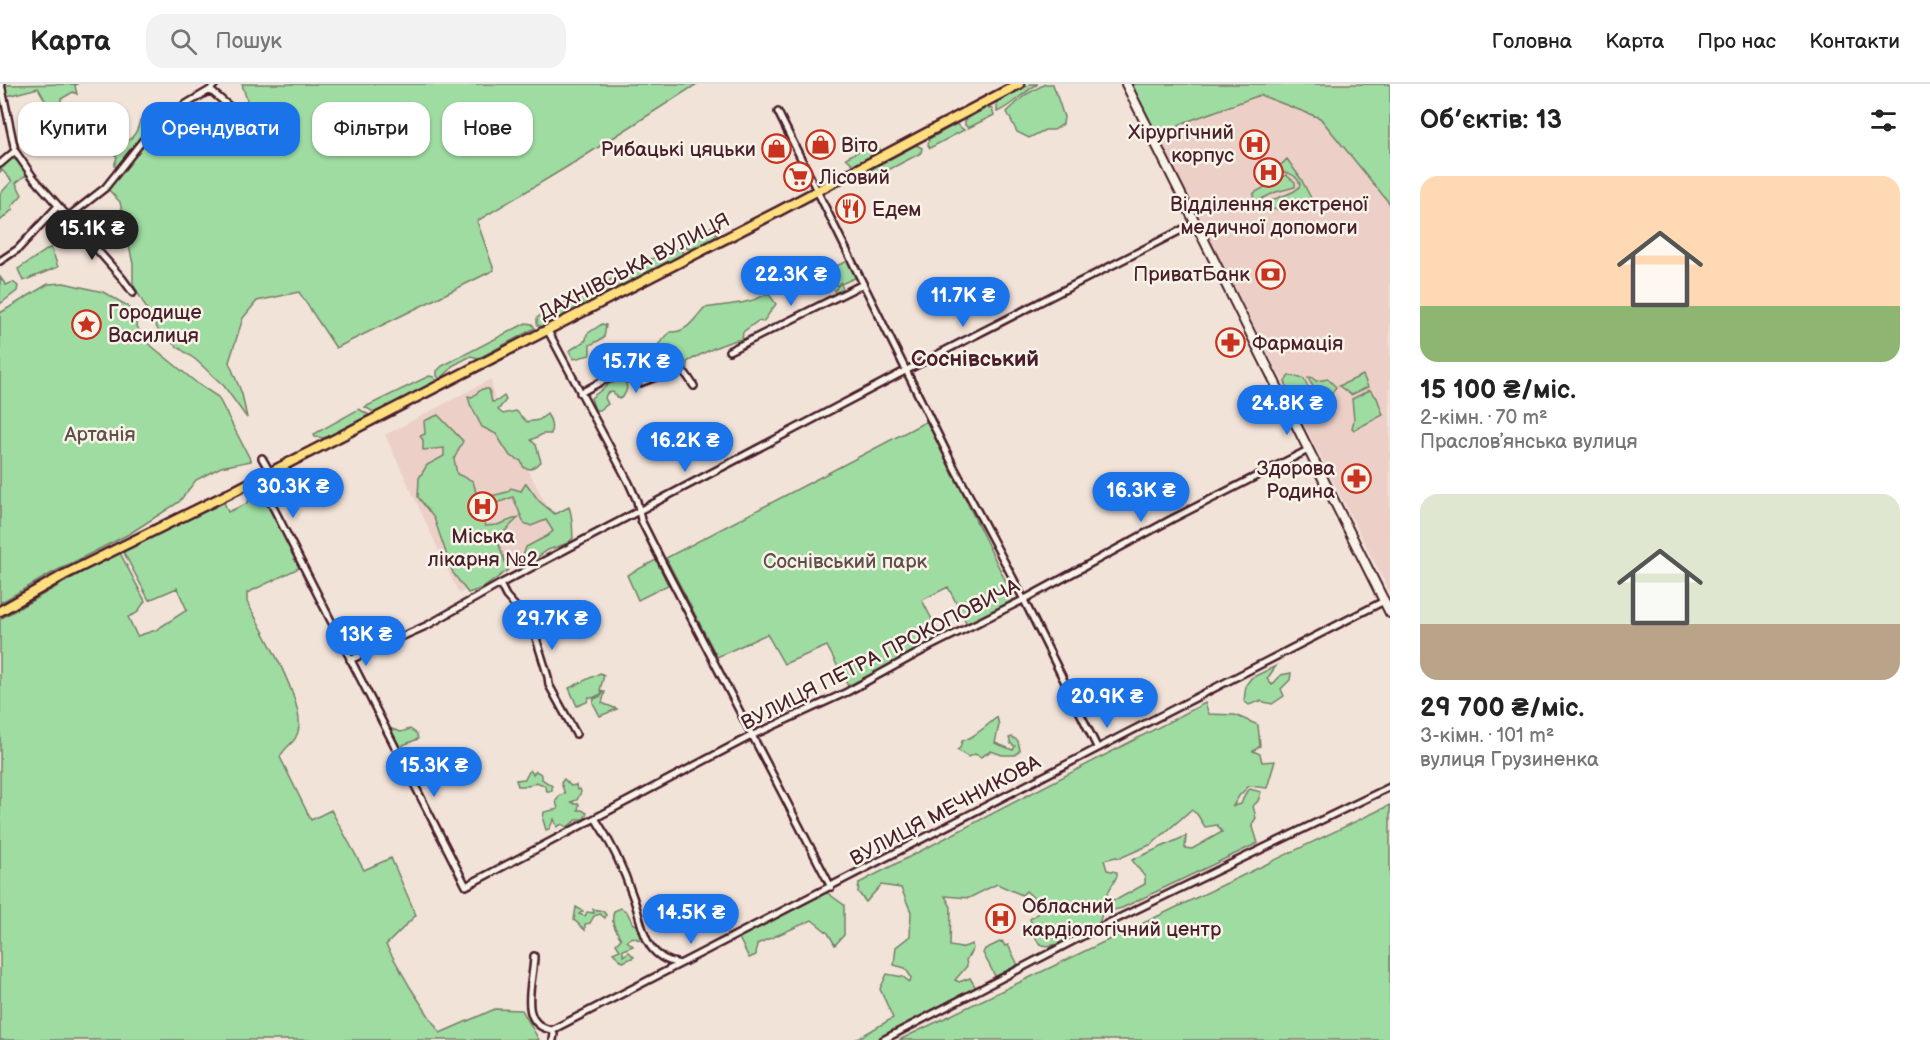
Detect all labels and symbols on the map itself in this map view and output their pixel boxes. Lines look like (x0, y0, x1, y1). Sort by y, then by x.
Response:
place label: Хірургічний корпус (1128, 121, 1234, 168)
hospital icon: Хірургічний корпус (1239, 128, 1271, 160)
shop icon: Віто (804, 129, 836, 161)
shop icon: Рибацькі цяцьки (761, 133, 793, 165)
place label: Віто (841, 134, 878, 158)
place label: Рибацькі цяцьки (600, 138, 756, 162)
hospital icon: Відділення екстреної медичної допомоги (1253, 157, 1285, 189)
supermarket icon: Лісовий (782, 161, 814, 193)
place label: Лісовий (818, 166, 890, 190)
restaurant icon: Едем (835, 193, 867, 225)
place label: Відділення екстреної медичної допомоги (1170, 193, 1369, 240)
place label: Едем (872, 198, 922, 222)
street label: ДАХНІВСЬКА ВУЛИЦЯ (535, 208, 734, 326)
pin: 15.1K ₴ (37, 210, 147, 261)
pin: 22.3K ₴ (736, 256, 846, 307)
bank icon: ПриватБанк (1255, 258, 1287, 290)
place label: ПриватБанк (1133, 263, 1250, 287)
pin: 11.7K ₴ (908, 277, 1018, 328)
place label: Городище Василиця (108, 301, 202, 348)
place icon: Городище Василиця (71, 308, 103, 340)
pharmacy icon: Фармація (1215, 327, 1247, 359)
place label: Фармація (1252, 332, 1343, 356)
pin: 15.7K ₴ (581, 343, 691, 394)
district label: Соснівський (911, 346, 1039, 373)
pin: 24.8K ₴ (1232, 385, 1342, 436)
pin: 16.2K ₴ (630, 422, 740, 473)
park label: Артанія (63, 423, 136, 447)
place label: Здорова Родина (1257, 457, 1335, 504)
pharmacy icon: Здорова Родина (1340, 463, 1372, 495)
pin: 30.3K ₴ (238, 468, 348, 519)
pin: 16.3K ₴ (1086, 472, 1196, 523)
hospital icon: Міська лікарня №2 (467, 490, 499, 522)
place label: Міська лікарня №2 (428, 525, 539, 572)
park label: Соснівський парк (763, 550, 927, 574)
street label: ВУЛИЦЯ ПЕТРА ПРОКОПОВИЧА (737, 574, 1024, 736)
pin: 29.7K ₴ (497, 600, 607, 651)
pin: 13K ₴ (324, 616, 408, 667)
pin: 20.9K ₴ (1052, 678, 1162, 729)
pin: 15.3K ₴ (379, 747, 489, 798)
street label: ВУЛИЦЯ МЕЧНИКОВА (846, 750, 1046, 871)
pin: 14.5K ₴ (636, 894, 746, 945)
place label: Обласний кардіологічний центр (1022, 895, 1222, 942)
hospital icon: Обласний кардіологічний центр (985, 902, 1017, 934)

